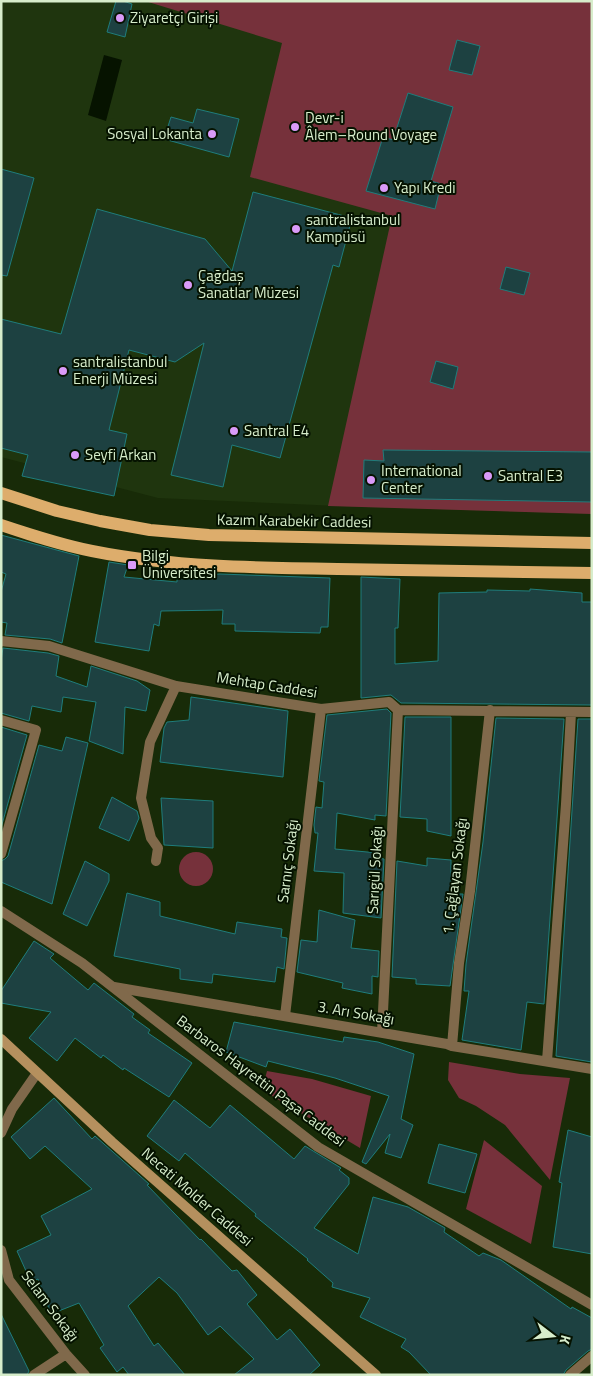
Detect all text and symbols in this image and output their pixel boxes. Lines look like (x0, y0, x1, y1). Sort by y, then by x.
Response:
place label: Ziyaretçi Girişi (130, 6, 218, 29)
marker: Ziyaretçi Girişi (114, 12, 126, 24)
place label: Devr-i Âlem–Round Voyage (305, 106, 437, 146)
marker: Devr-i Âlem–Round Voyage (289, 121, 301, 133)
place label: Sosyal Lokanta (107, 122, 202, 145)
marker: Sosyal Lokanta (206, 128, 218, 140)
place label: Yapı Kredi (394, 176, 455, 199)
marker: Yapı Kredi (378, 182, 390, 194)
place label: santralistanbul Kampüsü (306, 208, 400, 248)
marker: santralistanbul Kampüsü (290, 223, 302, 235)
place label: Çağdaş Sanatlar Müzesi (198, 264, 299, 304)
marker: Çağdaş Sanatlar Müzesi (182, 279, 194, 291)
place label: santralistanbul Enerji Müzesi (73, 350, 167, 390)
marker: santralistanbul Enerji Müzesi (57, 365, 69, 377)
place label: Santral E4 (244, 419, 309, 442)
marker: Santral E4 (228, 425, 240, 437)
place label: Seyfi Arkan (85, 443, 156, 466)
marker: Seyfi Arkan (69, 449, 81, 461)
place label: International Center (381, 459, 462, 499)
place label: Santral E3 (498, 464, 563, 487)
marker: Santral E3 (482, 470, 494, 482)
marker: International Center (365, 474, 377, 486)
street label: Kazım Karabekir Caddesi (217, 508, 371, 533)
place label: Bilgi Üniversitesi (142, 544, 216, 584)
marker: Bilgi Üniversitesi (126, 559, 138, 571)
street label: Mehtap Caddesi (215, 665, 319, 704)
street label: 1. Çağlayan Sokağı (436, 817, 473, 935)
street label: Sarnıç Sokağı (271, 818, 304, 904)
street label: Sarıgül Sokağı (361, 825, 388, 915)
street label: 3. Arı Sokağı (316, 994, 396, 1031)
street label: Barbaros Hayrettin Paşa Caddesi (172, 1009, 351, 1152)
street label: Necati Molder Caddesi (137, 1142, 258, 1252)
street label: Selam Sokağı (16, 1265, 85, 1346)
north arrow (528, 1311, 578, 1361)
text: K (555, 1333, 577, 1347)

